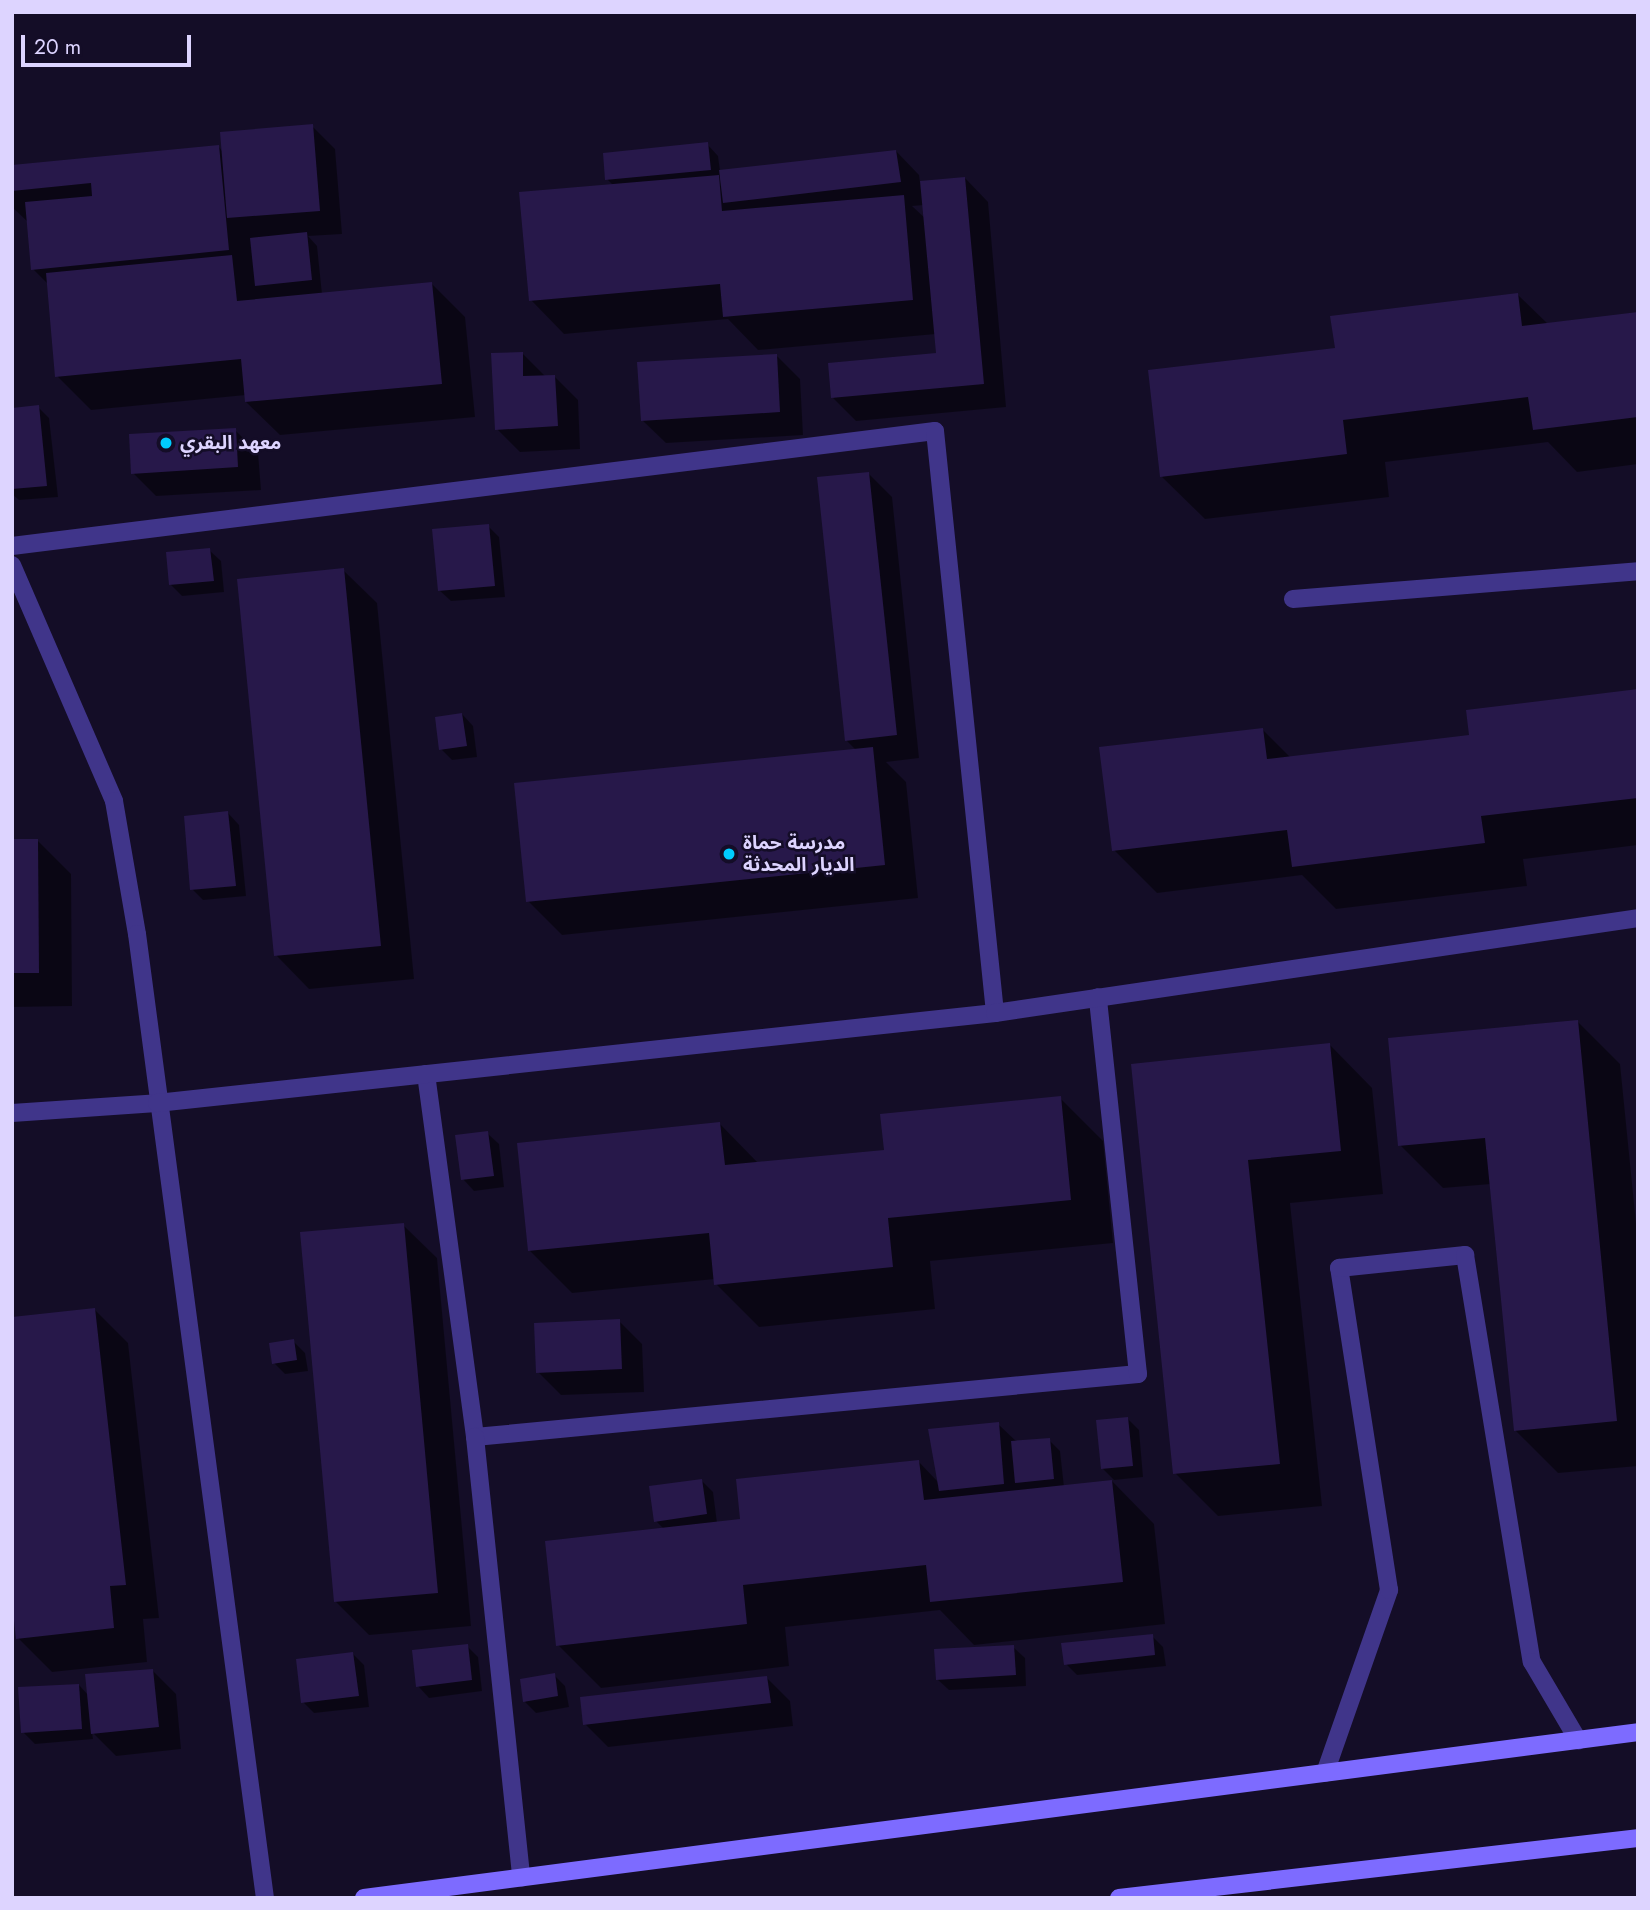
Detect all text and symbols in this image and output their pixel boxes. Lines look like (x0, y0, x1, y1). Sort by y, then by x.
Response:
scale bar (24, 21, 194, 65)
text: 20 m (34, 32, 81, 62)
place label: معهد البقري (180, 432, 281, 454)
marker: معهد البقري (158, 435, 174, 451)
place label: مدرسة حماة الديار المحدثة (743, 832, 854, 876)
marker: مدرسة حماة الديار المحدثة (721, 846, 737, 862)

